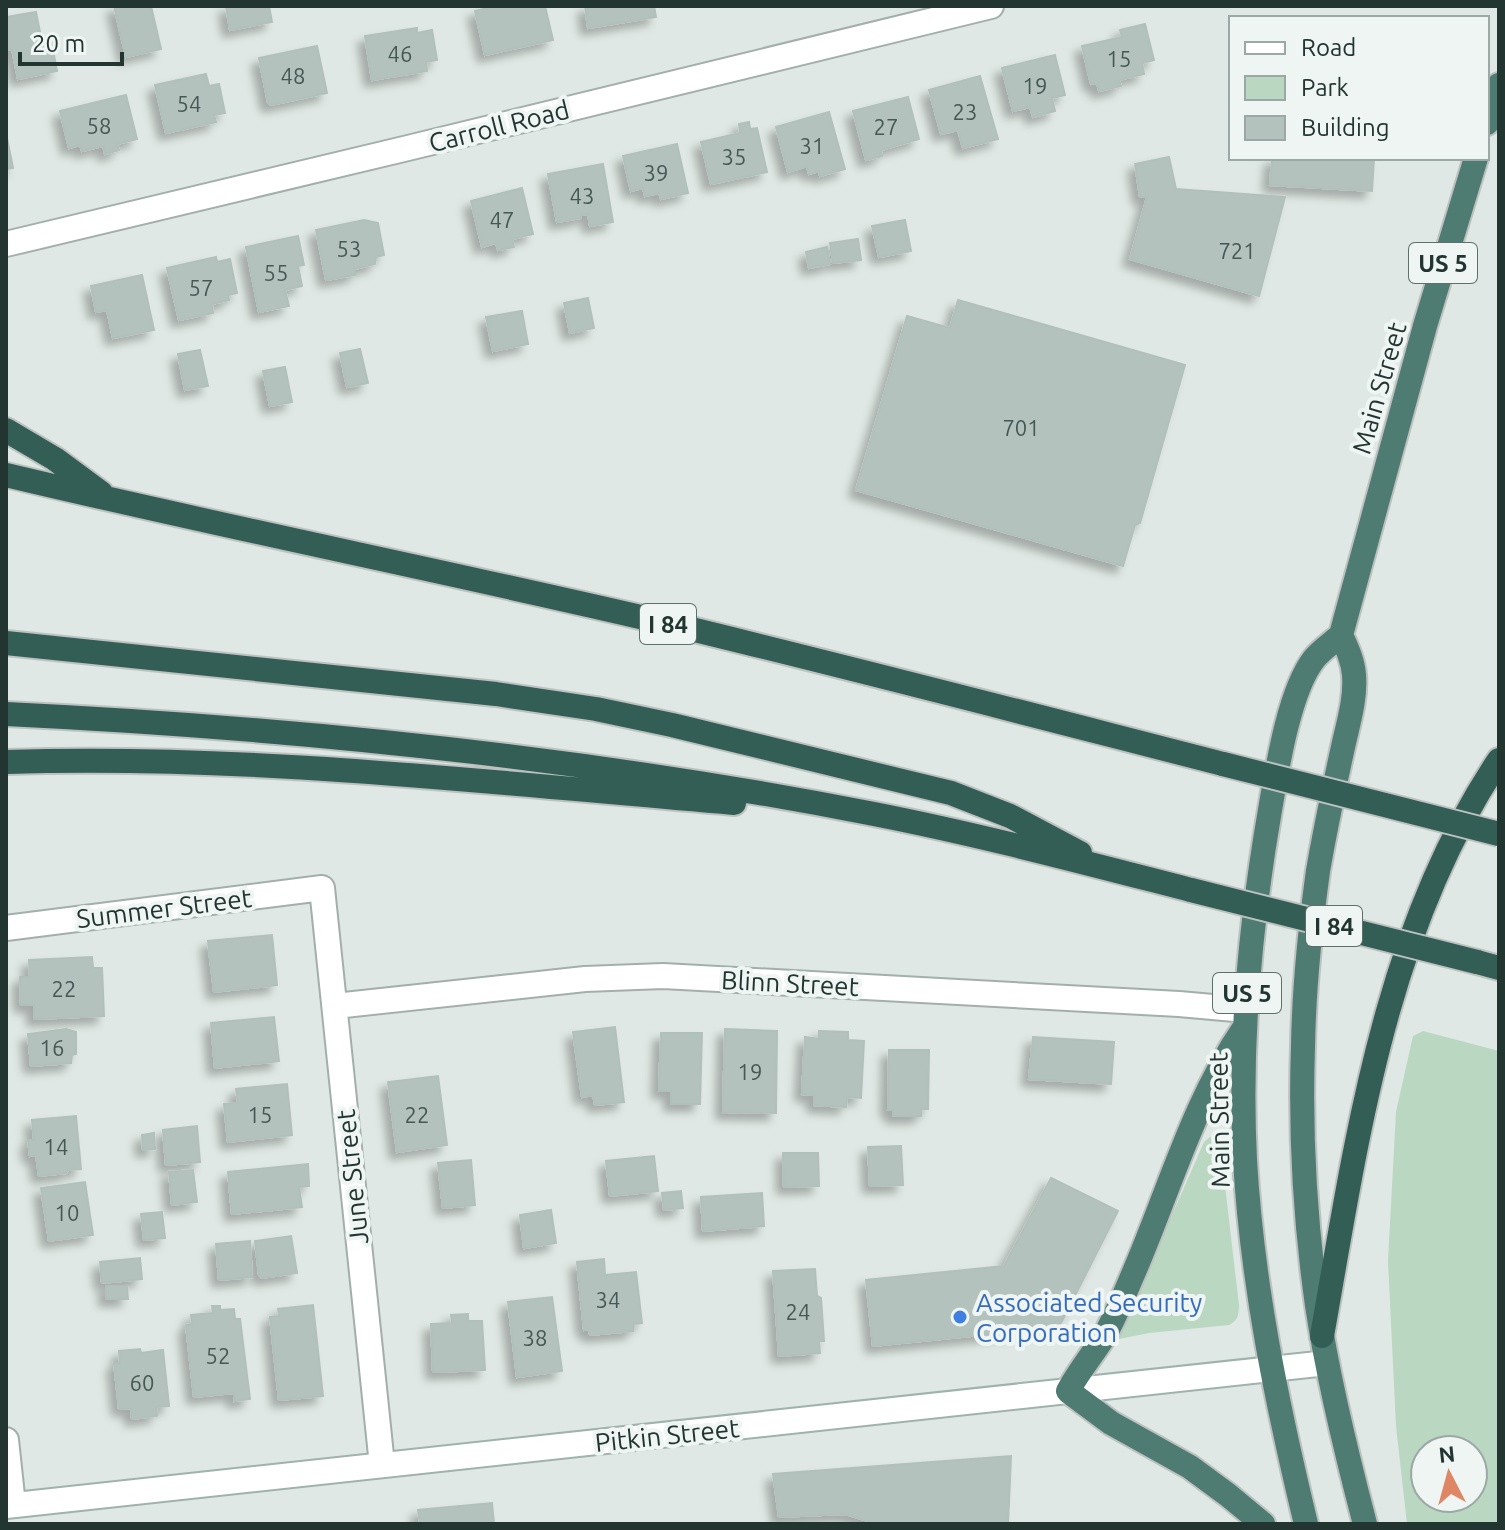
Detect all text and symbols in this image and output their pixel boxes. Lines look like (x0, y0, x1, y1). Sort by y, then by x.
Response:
scale bar (20, 16, 122, 66)
legend (1229, 16, 1489, 160)
text: 20 m (32, 30, 85, 57)
text: Road (1301, 34, 1356, 61)
house number: 46 (388, 41, 412, 66)
house number: 15 (1107, 46, 1131, 71)
house number: 48 (281, 63, 305, 88)
house number: 19 (1023, 73, 1047, 98)
text: Park (1301, 74, 1349, 101)
house number: 54 (177, 91, 201, 116)
street label: Carroll Road (426, 95, 572, 157)
house number: 23 (953, 99, 977, 124)
house number: 58 (87, 113, 111, 138)
house number: 27 (874, 114, 898, 139)
text: Building (1301, 114, 1389, 141)
house number: 31 (800, 133, 824, 158)
house number: 35 (722, 144, 746, 169)
house number: 39 (644, 160, 668, 185)
house number: 43 (570, 183, 594, 208)
house number: 47 (490, 207, 514, 232)
house number: 53 (337, 236, 361, 261)
house number: 721 (1218, 238, 1256, 263)
road number: US 5 (1409, 243, 1477, 283)
house number: 55 (264, 260, 288, 285)
house number: 57 (189, 275, 213, 300)
street label: Main Street (1346, 319, 1412, 457)
house number: 701 (1002, 415, 1040, 440)
road number: I 84 (640, 604, 696, 644)
street label: Summer Street (75, 883, 253, 933)
road number: I 84 (1306, 906, 1362, 946)
street label: Blinn Street (720, 965, 860, 1001)
road number: US 5 (1213, 973, 1281, 1013)
house number: 22 (52, 976, 76, 1001)
house number: 16 (40, 1035, 64, 1060)
street label: Main Street (1203, 1052, 1235, 1188)
house number: 19 (738, 1059, 762, 1084)
house number: 15 (248, 1102, 272, 1127)
house number: 22 (405, 1102, 429, 1127)
street label: June Street (331, 1108, 373, 1246)
house number: 14 (44, 1134, 68, 1159)
house number: 10 (55, 1200, 79, 1225)
house number: 34 (596, 1287, 620, 1312)
place label: Associated Security Corporation (976, 1288, 1202, 1347)
house number: 24 (786, 1299, 810, 1324)
marker: Associated Security Corporation (951, 1308, 969, 1326)
house number: 38 (523, 1325, 547, 1350)
house number: 52 (206, 1343, 230, 1368)
house number: 60 (130, 1370, 154, 1395)
street label: Pitkin Street (593, 1413, 741, 1457)
north arrow (1409, 1434, 1489, 1514)
text: N (1437, 1440, 1456, 1467)

